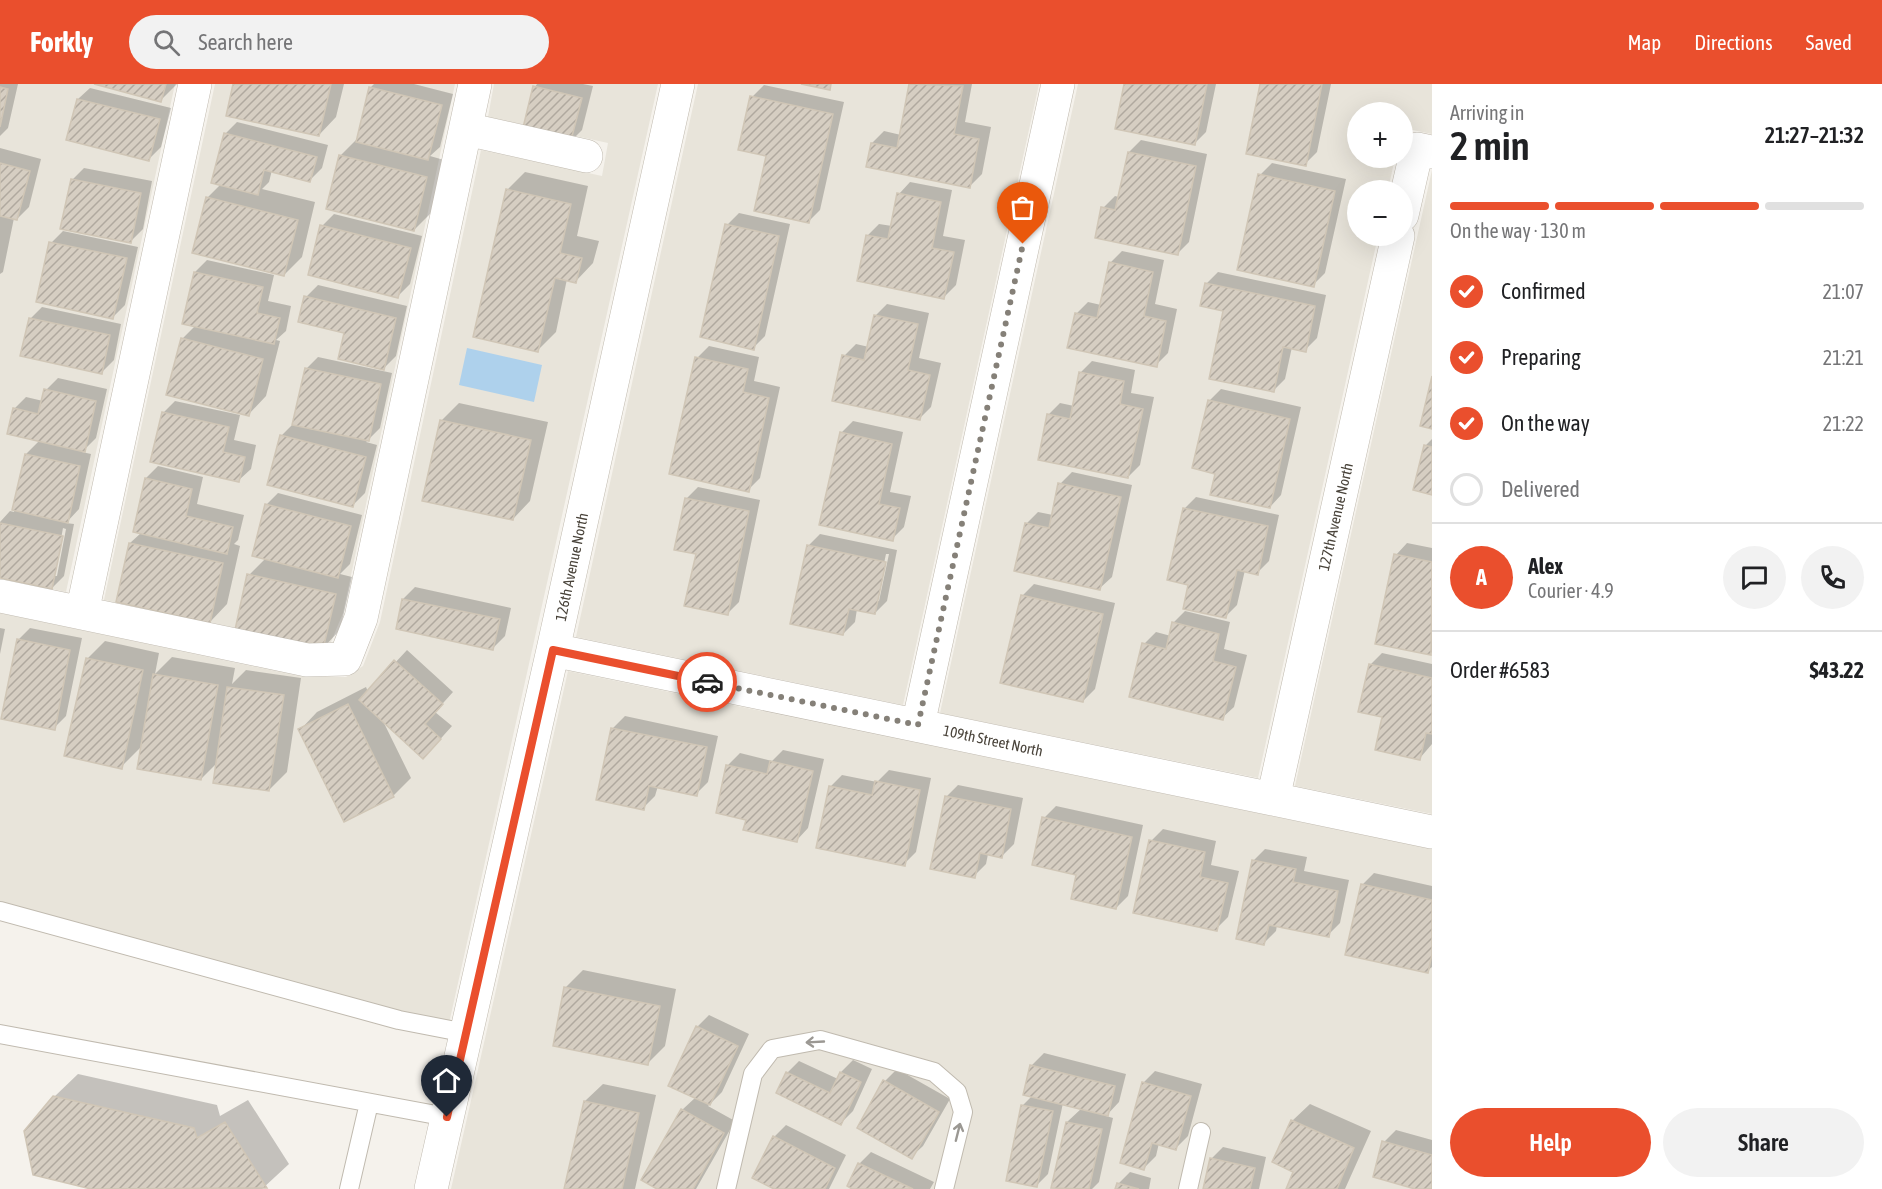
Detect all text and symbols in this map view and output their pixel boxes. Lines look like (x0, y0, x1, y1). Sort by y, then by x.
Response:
search box (129, 15, 549, 69)
text: Forkly (30, 26, 93, 58)
icon: search (150, 26, 183, 59)
text: Search here (198, 29, 293, 55)
text: Map (1627, 30, 1661, 54)
text: Directions (1694, 30, 1773, 54)
text: Saved (1806, 30, 1852, 54)
text: Arriving in (1450, 101, 1524, 124)
map controls (1347, 102, 1413, 246)
button: + (1347, 102, 1413, 168)
text: 21:27–21:32 (1765, 122, 1864, 148)
text: 2 min (1450, 124, 1530, 168)
button: − (1347, 180, 1413, 246)
pin (997, 182, 1048, 244)
icon: bag (1006, 191, 1039, 224)
text: On the way · 130 m (1450, 219, 1586, 242)
icon: check (1450, 275, 1483, 308)
text: Confirmed (1501, 278, 1586, 304)
text: 21:07 (1822, 280, 1864, 303)
icon: check (1450, 341, 1483, 374)
text: Preparing (1501, 344, 1581, 370)
text: 21:21 (1823, 346, 1864, 369)
icon: check (1450, 407, 1483, 440)
text: On the way (1501, 410, 1590, 436)
text: 21:22 (1823, 412, 1864, 435)
street label: 127th Avenue North (1315, 461, 1356, 572)
text: Delivered (1501, 476, 1580, 502)
street label: 126th Avenue North (552, 511, 591, 623)
button: chat (1723, 546, 1786, 609)
button: phone (1801, 546, 1864, 609)
text: Alex (1528, 553, 1563, 579)
text: A (1476, 564, 1487, 590)
text: Courier · 4.9 (1528, 579, 1614, 602)
courier (677, 652, 737, 712)
text: Order #6583 (1450, 657, 1550, 683)
text: $43.22 (1809, 657, 1864, 683)
icon: car (691, 666, 724, 699)
street label: 109th Street North (942, 722, 1045, 759)
one-way arrow (806, 1037, 826, 1048)
pin (421, 1055, 472, 1117)
icon: home (430, 1064, 463, 1097)
button: Help (1450, 1108, 1651, 1177)
button: Share (1663, 1108, 1864, 1177)
one-way arrow (952, 1123, 964, 1142)

